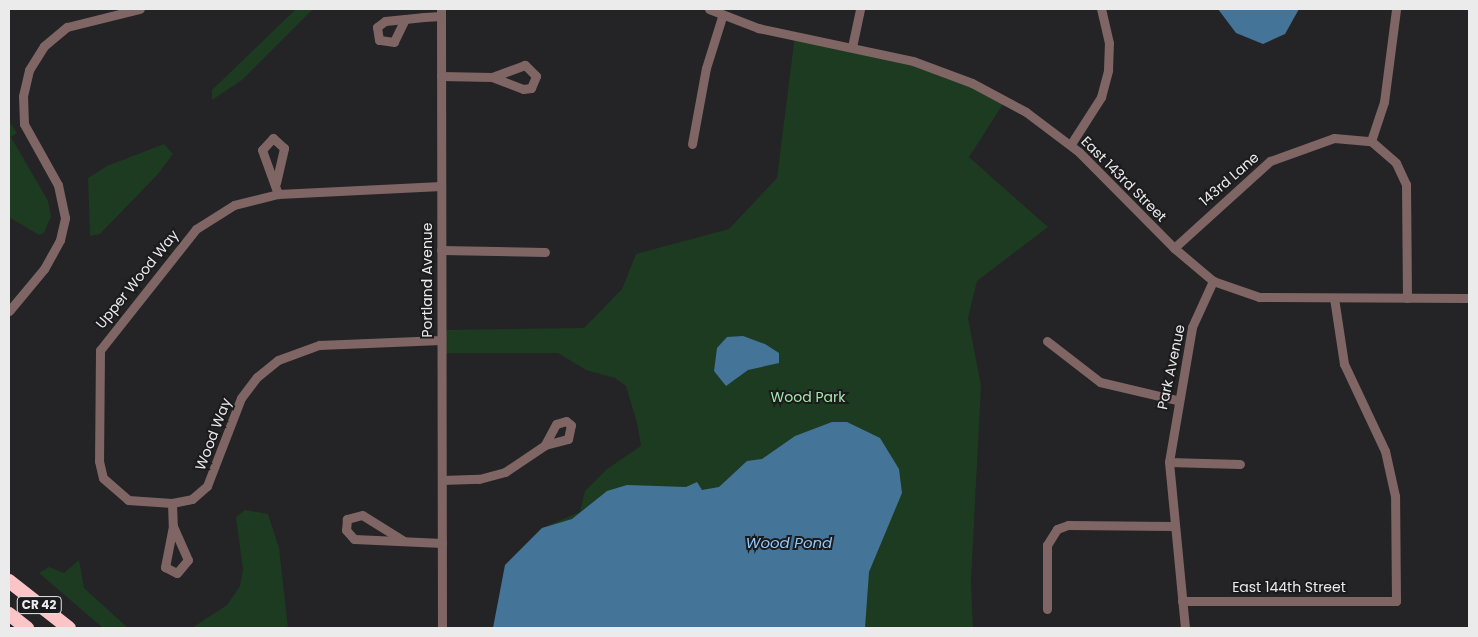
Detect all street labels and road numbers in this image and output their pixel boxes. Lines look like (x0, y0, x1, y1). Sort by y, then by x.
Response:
street label: East 143rd Street (1078, 133, 1170, 225)
street label: 143rd Lane (1196, 149, 1262, 209)
street label: Portland Avenue (419, 222, 435, 338)
street label: Upper Wood Way (92, 226, 182, 332)
street label: Park Avenue (1154, 323, 1188, 411)
street label: Wood Way (192, 396, 234, 472)
street label: East 144th Street (1232, 579, 1346, 595)
road number: CR 42 (16, 596, 62, 614)

